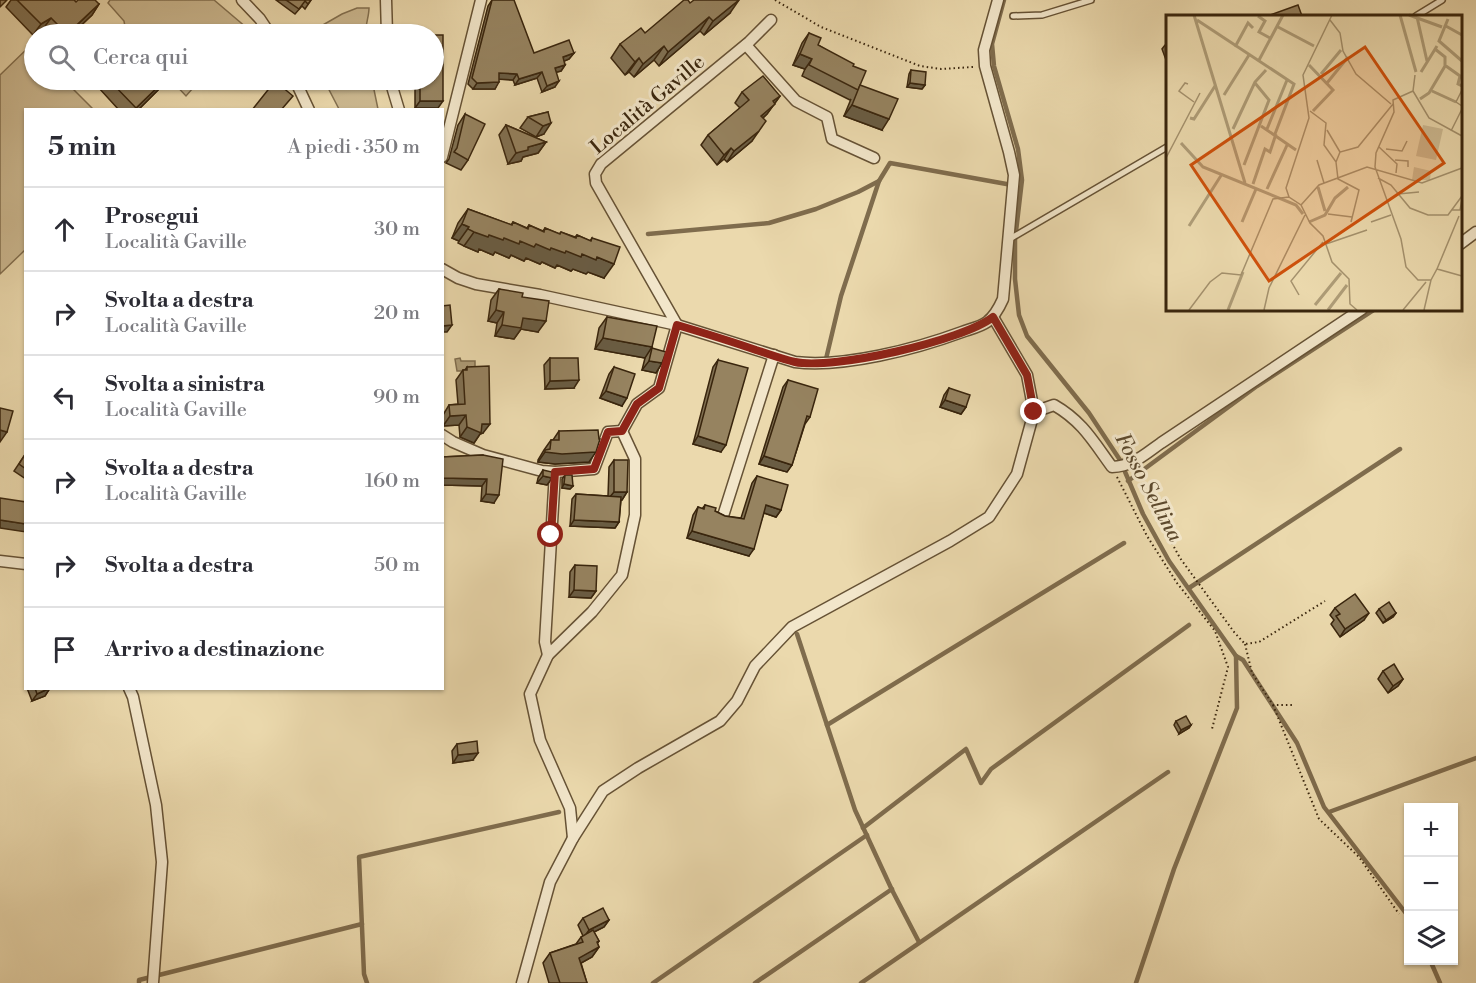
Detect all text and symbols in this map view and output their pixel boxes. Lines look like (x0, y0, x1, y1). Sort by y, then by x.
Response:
inset map (1166, 15, 1461, 310)
search box (24, 24, 444, 90)
icon: search (45, 41, 78, 74)
text: Cerca qui (93, 44, 189, 71)
street label: Località Gaville (586, 50, 710, 160)
text: 5 min (48, 131, 116, 163)
text: A piedi · 350 m (287, 135, 420, 160)
text: Prosegui (105, 203, 199, 230)
icon: ahead (48, 213, 81, 246)
text: 30 m (374, 217, 420, 242)
text: Località Gaville (105, 230, 247, 255)
text: Svolta a destra (105, 287, 254, 314)
icon: right (48, 297, 81, 330)
text: 20 m (374, 301, 420, 326)
text: Località Gaville (105, 314, 247, 339)
text: Svolta a sinistra (105, 371, 265, 398)
icon: left (48, 381, 81, 414)
text: 90 m (373, 385, 420, 410)
text: Località Gaville (105, 398, 247, 423)
route end (1020, 398, 1046, 424)
water label: Fosso Sellina (1109, 429, 1188, 547)
text: Svolta a destra (105, 455, 254, 482)
icon: right (48, 465, 81, 498)
text: 160 m (365, 469, 420, 494)
text: Località Gaville (105, 482, 247, 507)
route start (537, 521, 563, 547)
icon: right (48, 549, 81, 582)
text: Svolta a destra (105, 552, 254, 579)
text: 50 m (374, 553, 420, 578)
icon: arrive (48, 633, 81, 666)
text: Arrivo a destinazione (105, 636, 325, 663)
map controls (1404, 803, 1458, 965)
button: + (1404, 803, 1458, 857)
button: − (1404, 857, 1458, 911)
button: layers (1404, 911, 1458, 965)

